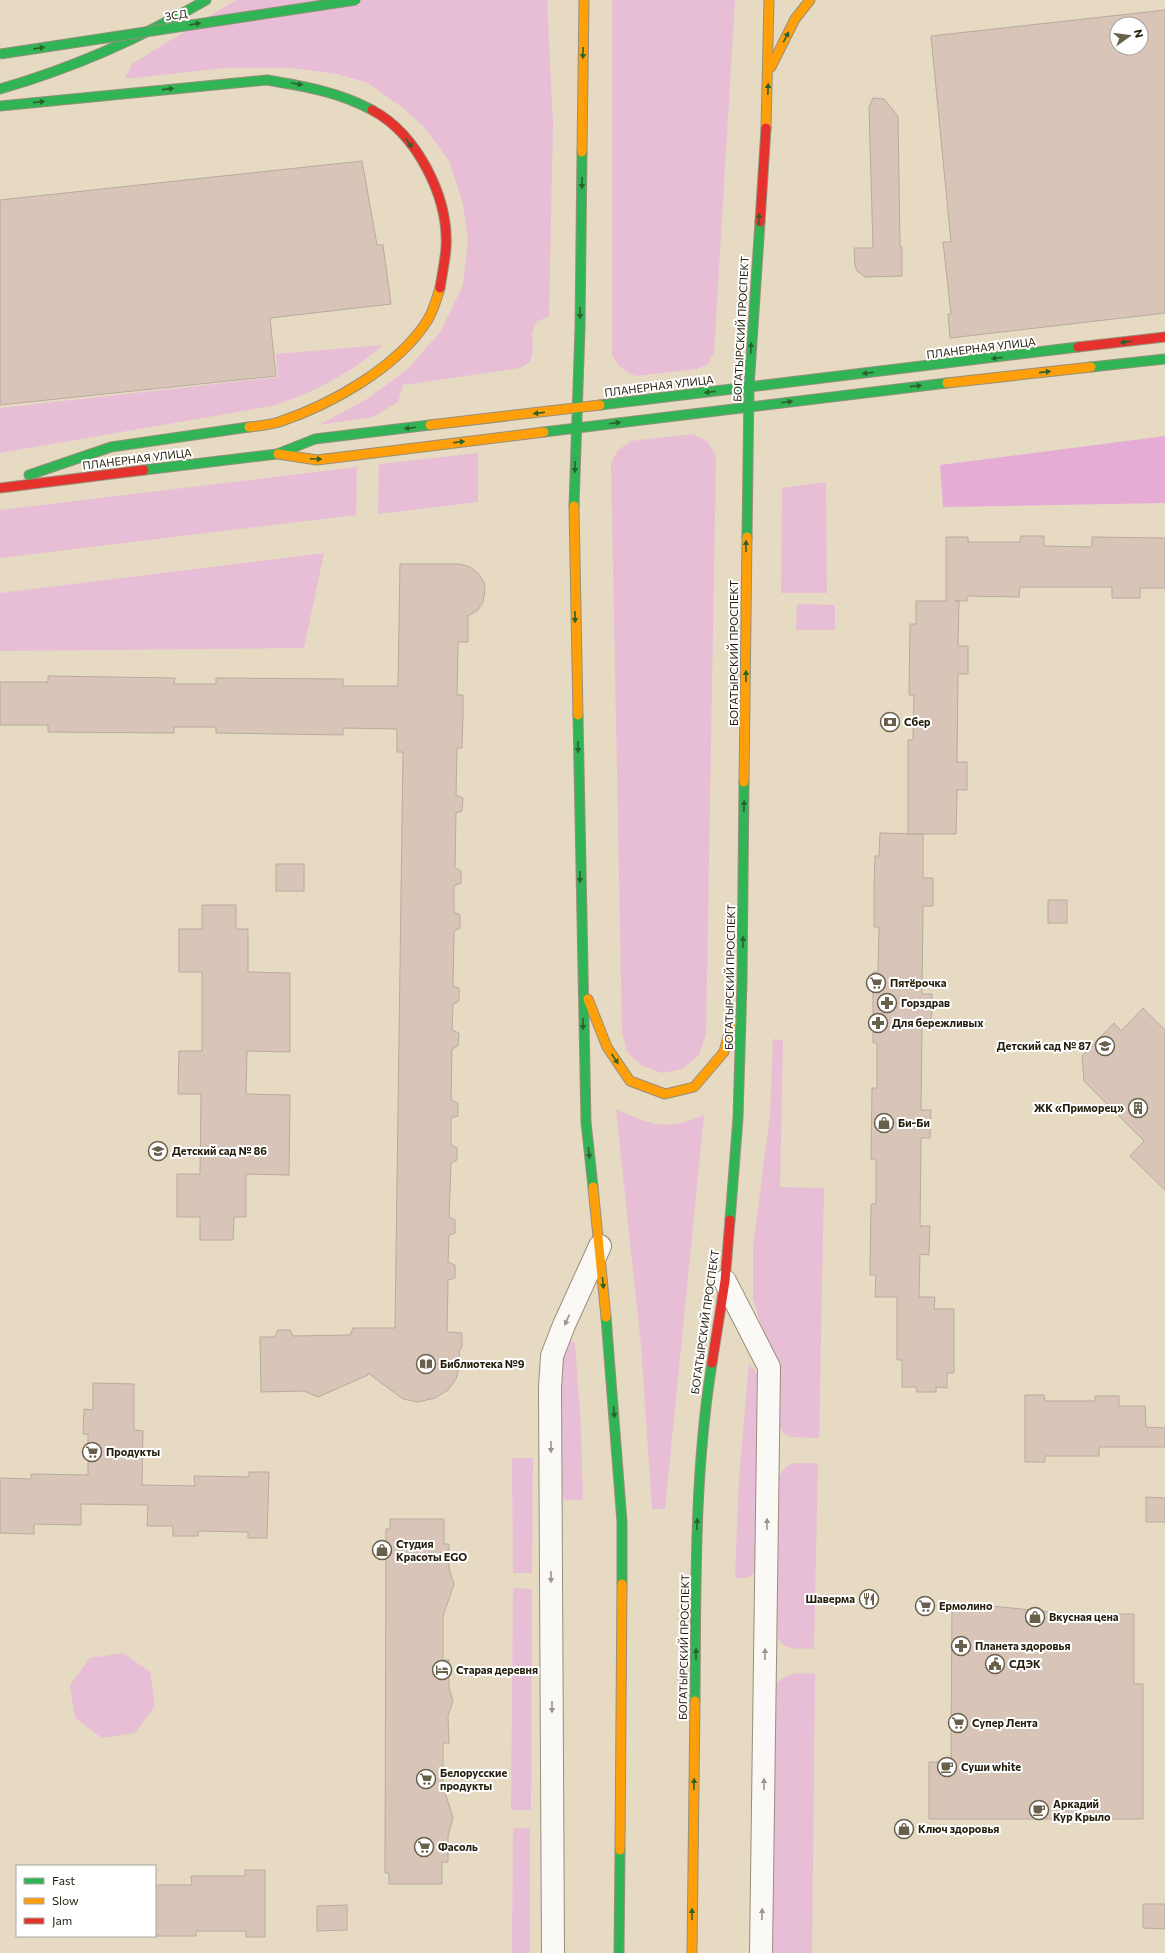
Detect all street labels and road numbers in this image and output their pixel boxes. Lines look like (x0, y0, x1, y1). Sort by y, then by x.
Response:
street label: ЗСД (164, 6, 188, 23)
street label: БОГАТЫРСКИЙ ПРОСПЕКТ (729, 256, 751, 402)
street label: ПЛАНЕРНАЯ УЛИЦА (926, 334, 1037, 361)
street label: ПЛАНЕРНАЯ УЛИЦА (604, 372, 715, 399)
street label: ПЛАНЕРНАЯ УЛИЦА (82, 445, 193, 472)
street label: БОГАТЫРСКИЙ ПРОСПЕКТ (726, 580, 740, 726)
street label: БОГАТЫРСКИЙ ПРОСПЕКТ (721, 904, 737, 1050)
street label: БОГАТЫРСКИЙ ПРОСПЕКТ (687, 1249, 721, 1395)
street label: БОГАТЫРСКИЙ ПРОСПЕКТ (675, 1574, 691, 1720)

